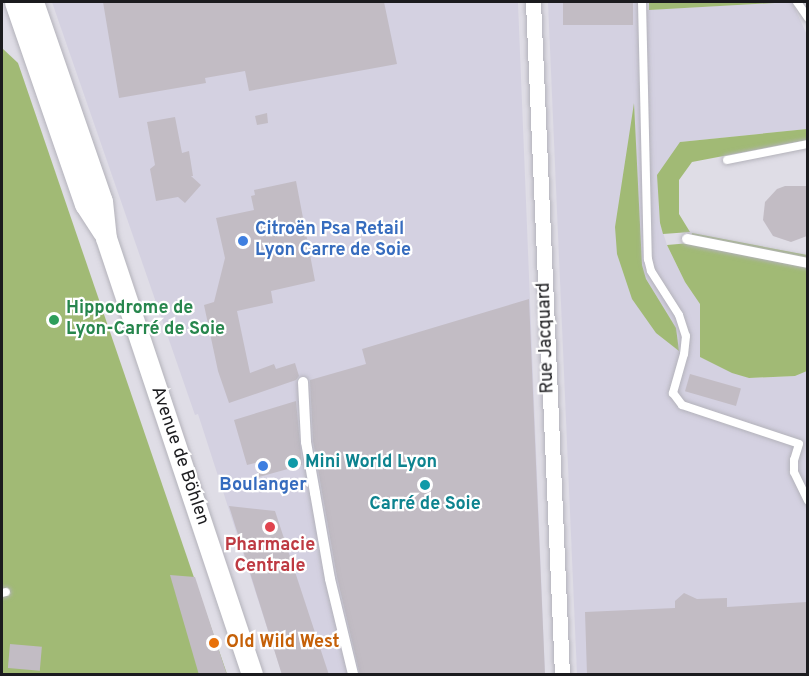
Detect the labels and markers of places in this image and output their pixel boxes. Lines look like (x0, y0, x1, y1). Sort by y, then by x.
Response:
place label: Citroën Psa Retail Lyon Carre de Soie (255, 220, 411, 262)
marker: Citroën Psa Retail Lyon Carre de Soie (236, 234, 250, 248)
place label: Hippodrome de Lyon-Carré de Soie (66, 299, 225, 342)
marker: Hippodrome de Lyon-Carré de Soie (47, 313, 61, 327)
place label: Mini World Lyon (305, 452, 437, 474)
marker: Mini World Lyon (286, 456, 300, 470)
marker: Boulanger (256, 459, 270, 473)
place label: Boulanger (219, 475, 307, 497)
marker: Carré de Soie (418, 478, 432, 492)
place label: Carré de Soie (369, 494, 481, 516)
marker: Pharmacie Centrale (263, 520, 277, 534)
place label: Pharmacie Centrale (225, 536, 315, 578)
place label: Old Wild West (226, 632, 340, 654)
marker: Old Wild West (207, 636, 221, 650)

